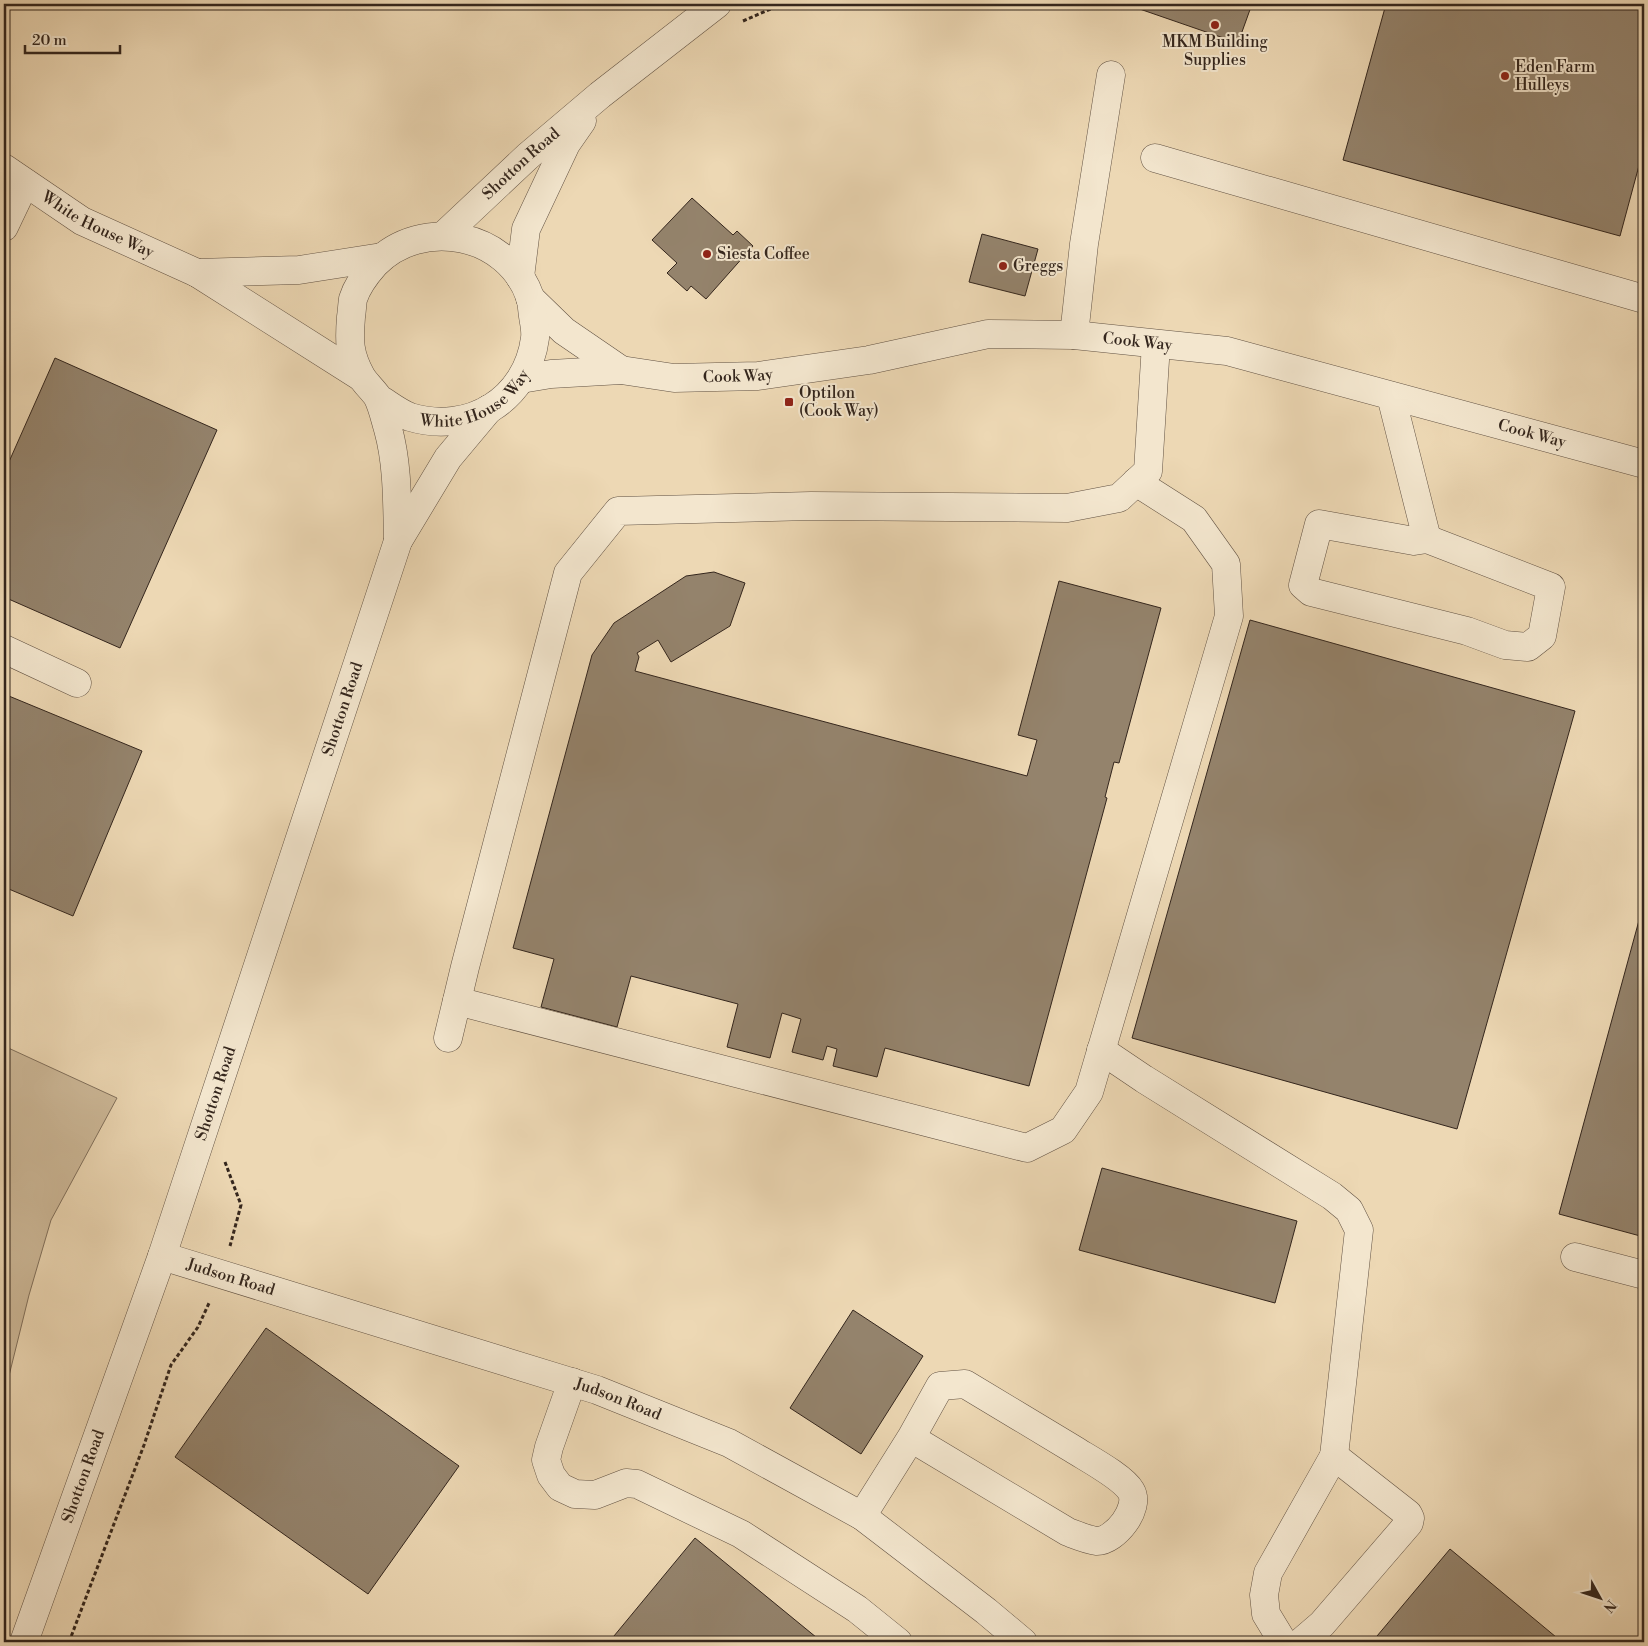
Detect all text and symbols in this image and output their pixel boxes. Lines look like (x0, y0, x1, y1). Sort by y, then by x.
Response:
marker: MKM Building Supplies (1209, 19, 1221, 31)
scale bar (25, 22, 120, 54)
text: 20 m (32, 31, 67, 50)
place label: MKM Building Supplies (1162, 32, 1269, 70)
place label: Eden Farm Hulleys (1515, 57, 1595, 95)
marker: Eden Farm Hulleys (1499, 70, 1511, 82)
street label: Shotton Road (478, 123, 564, 204)
street label: White House Way (37, 186, 157, 262)
place label: Siesta Coffee (717, 244, 810, 264)
marker: Siesta Coffee (701, 248, 713, 260)
place label: Greggs (1013, 256, 1063, 276)
marker: Greggs (997, 260, 1009, 272)
street label: Cook Way (1102, 328, 1174, 355)
street label: Cook Way (703, 364, 774, 387)
street label: White House Way (418, 366, 534, 432)
place label: Optilon (Cook Way) (799, 383, 879, 421)
marker: Optilon (Cook Way) (783, 396, 795, 408)
street label: Cook Way (1496, 415, 1569, 453)
street label: Shotton Road (318, 659, 367, 759)
street label: Shotton Road (191, 1044, 240, 1143)
street label: Judson Road (183, 1254, 277, 1300)
street label: Judson Road (571, 1373, 664, 1425)
street label: Shotton Road (57, 1427, 109, 1526)
north arrow (1576, 1574, 1626, 1624)
text: N (1599, 1596, 1620, 1616)

